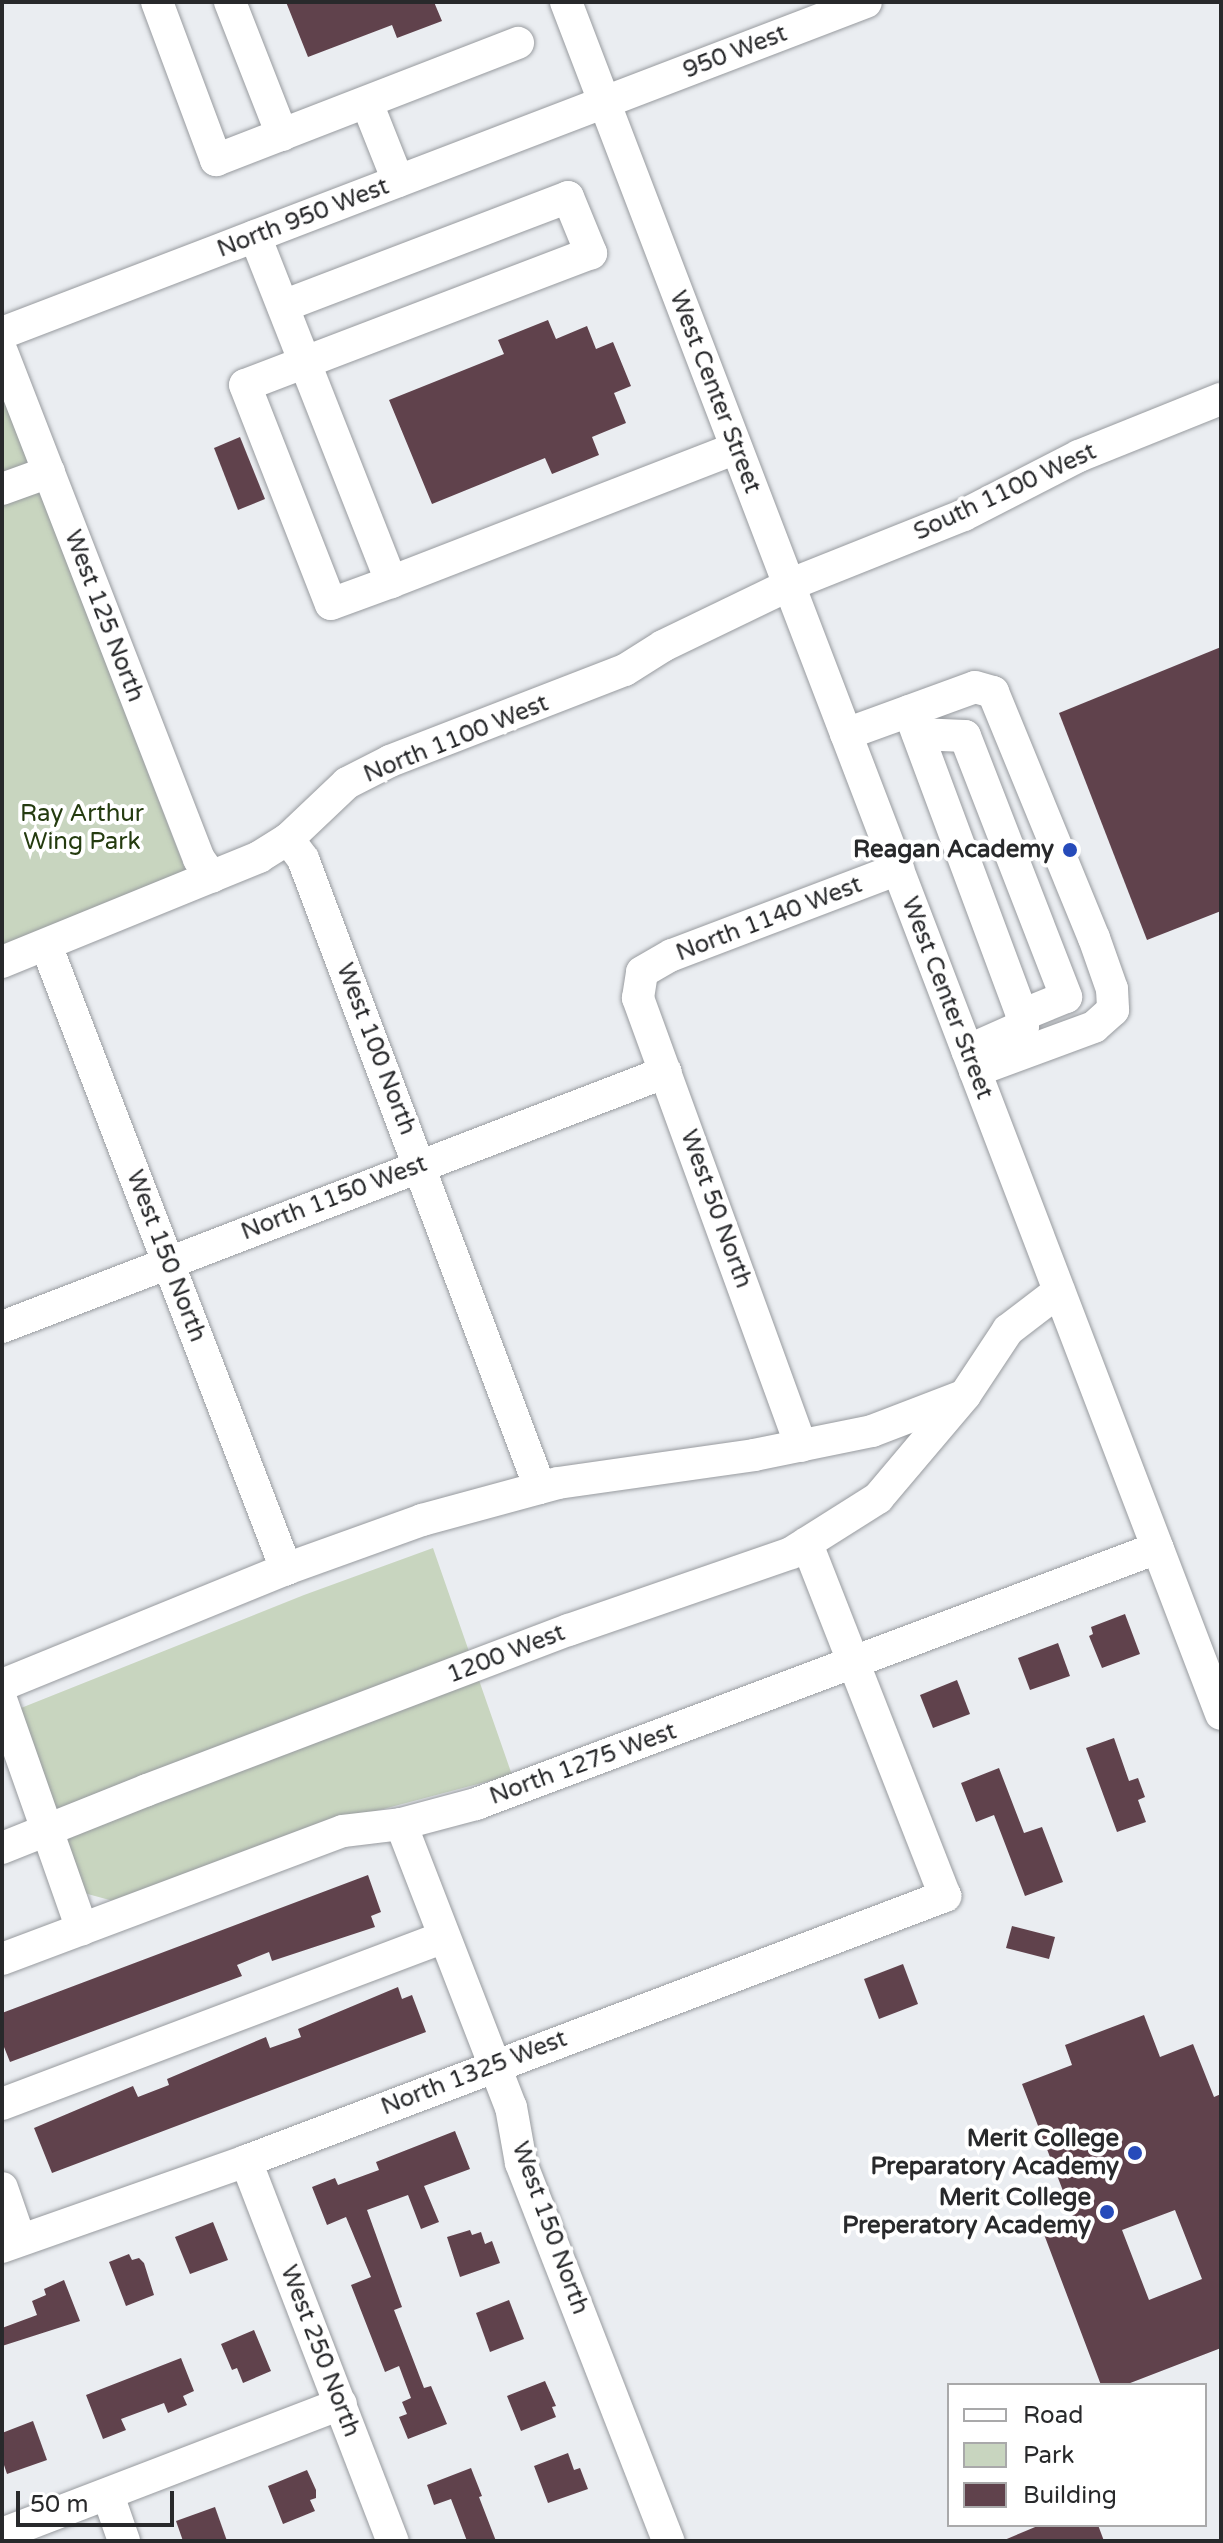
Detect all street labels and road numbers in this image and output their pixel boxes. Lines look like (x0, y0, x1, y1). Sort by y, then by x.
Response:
street label: 950 West (679, 19, 791, 85)
street label: North 950 West (213, 172, 393, 264)
street label: West Center Street (663, 287, 767, 497)
street label: South 1100 West (909, 437, 1101, 547)
street label: West 125 North (58, 526, 150, 706)
street label: North 1100 West (359, 689, 553, 789)
street label: North 1140 West (672, 870, 866, 968)
street label: West Center Street (895, 893, 999, 1103)
street label: West 100 North (330, 959, 422, 1139)
street label: West 50 North (674, 1126, 758, 1292)
street label: North 1150 West (237, 1149, 431, 1247)
street label: West 150 North (120, 1166, 212, 1346)
street label: 1200 West (443, 1618, 569, 1690)
street label: North 1275 West (486, 1717, 680, 1811)
street label: North 1325 West (377, 2024, 571, 2122)
street label: West 150 North (505, 2138, 595, 2318)
street label: West 250 North (274, 2261, 366, 2441)

